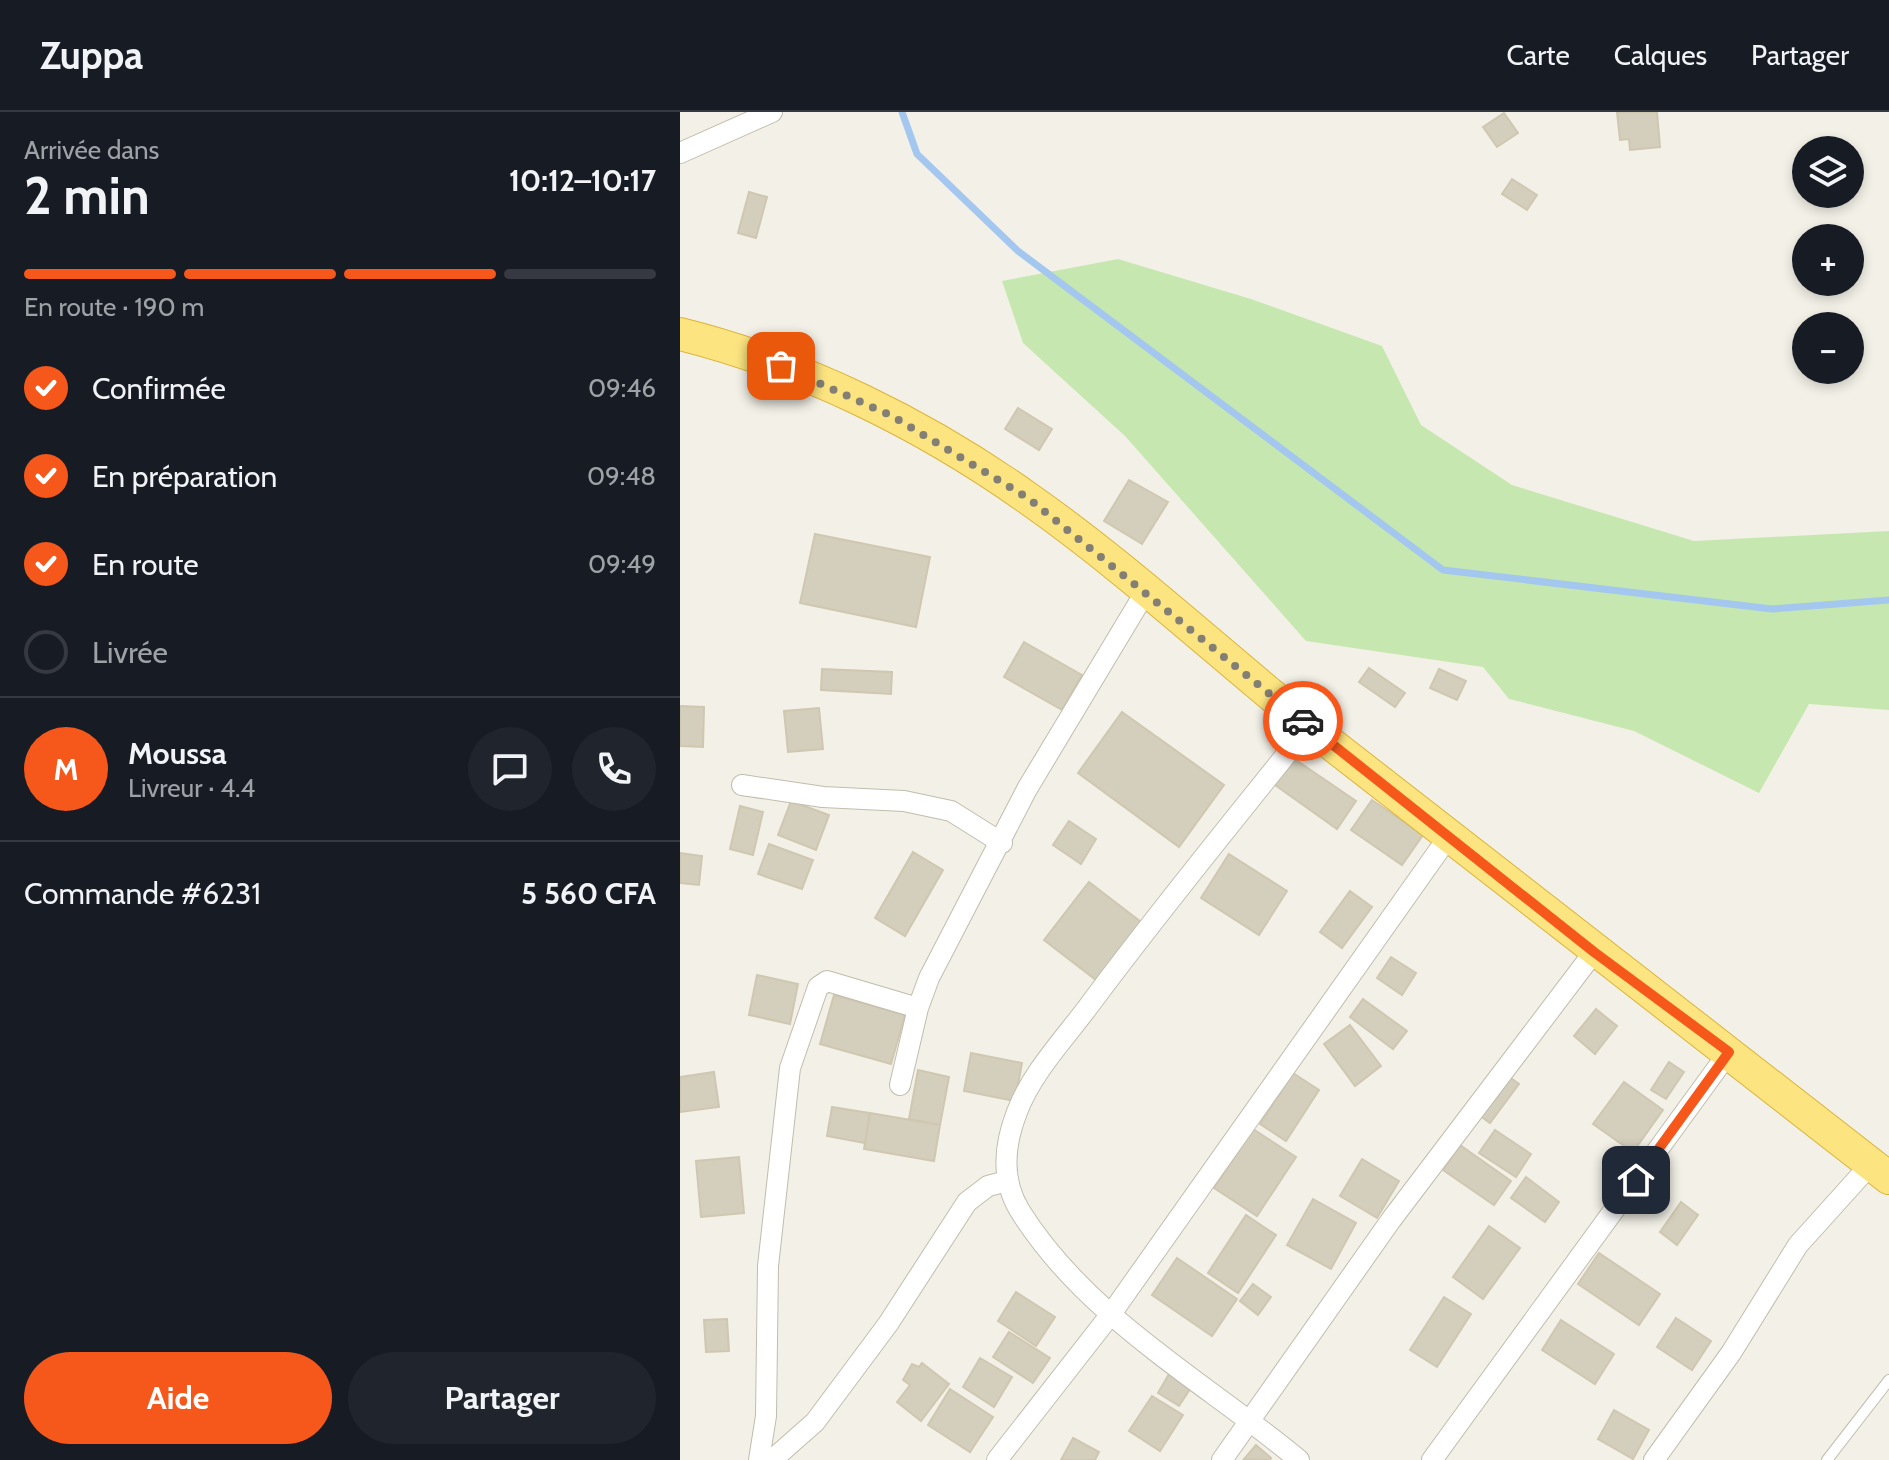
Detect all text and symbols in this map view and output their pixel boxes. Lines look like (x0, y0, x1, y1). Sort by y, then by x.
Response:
text: Zuppa (40, 32, 143, 79)
text: Carte (1507, 38, 1570, 72)
text: Calques (1614, 38, 1707, 72)
text: Partager (1751, 38, 1849, 72)
text: Arrivée dans (24, 134, 159, 166)
map controls (1792, 136, 1864, 384)
button: layers (1792, 136, 1864, 208)
text: 10:12–10:17 (509, 162, 656, 199)
text: 2 min (24, 164, 150, 227)
button: + (1792, 224, 1864, 296)
text: En route · 190 m (24, 291, 204, 323)
button: − (1792, 312, 1864, 384)
pin (747, 332, 815, 400)
icon: bag (759, 344, 803, 388)
icon: check (24, 366, 68, 410)
text: Confirmée (92, 370, 226, 407)
text: 09:46 (588, 372, 656, 404)
icon: check (24, 454, 68, 498)
text: En préparation (92, 458, 277, 495)
text: 09:48 (587, 460, 656, 492)
icon: check (24, 542, 68, 586)
text: En route (92, 546, 199, 583)
text: 09:49 (588, 548, 656, 580)
text: Livrée (92, 634, 168, 671)
courier (1263, 681, 1343, 761)
icon: car (1281, 699, 1325, 743)
button: chat (468, 727, 552, 811)
button: phone (572, 727, 656, 811)
text: Moussa (128, 735, 227, 772)
text: M (54, 751, 79, 788)
text: Livreur · 4.4 (128, 772, 255, 804)
text: Commande #6231 (24, 875, 261, 912)
text: 5 560 CFA (521, 875, 656, 912)
pin (1602, 1146, 1670, 1214)
icon: home (1614, 1158, 1658, 1202)
button: Aide (24, 1352, 332, 1444)
button: Partager (348, 1352, 656, 1444)

